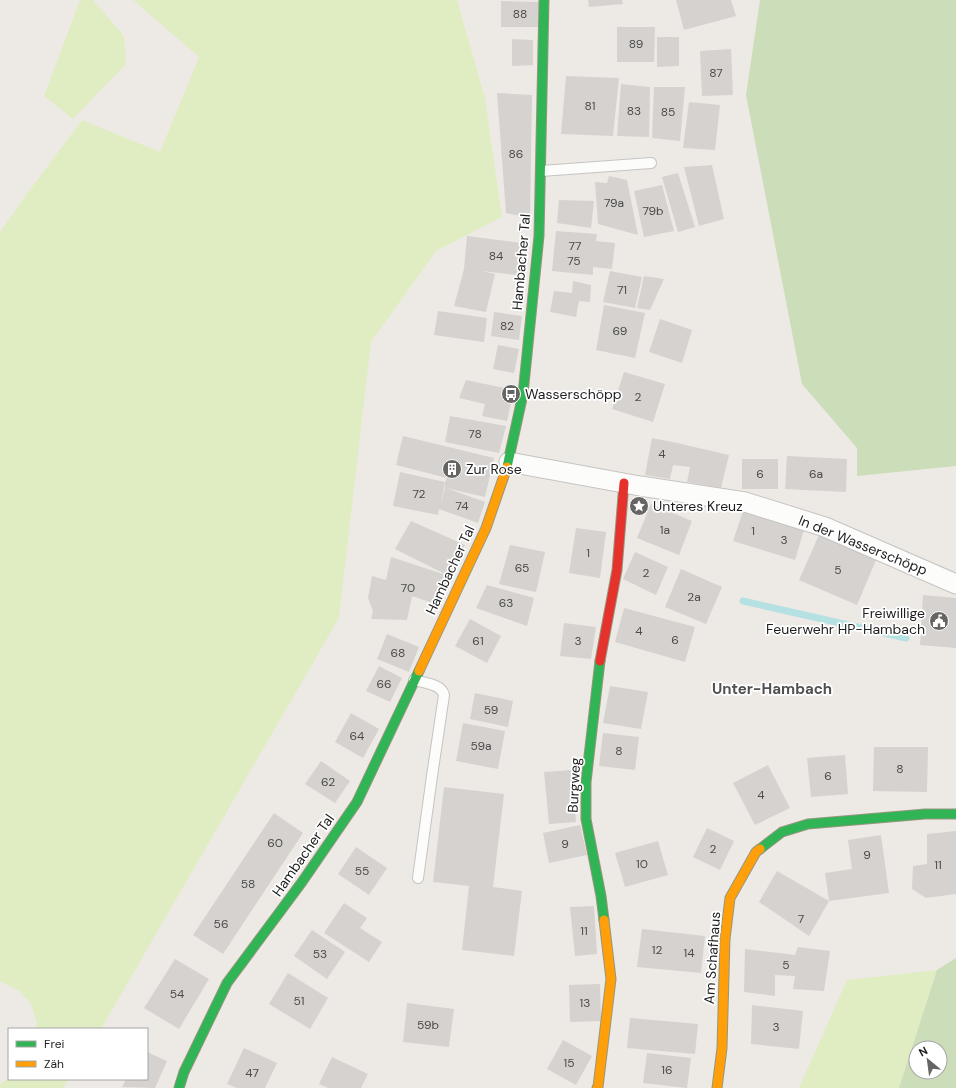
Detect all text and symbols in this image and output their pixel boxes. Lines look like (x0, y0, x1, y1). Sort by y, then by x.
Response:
house number: 88 (513, 6, 527, 22)
house number: 89 (629, 36, 643, 52)
house number: 87 (709, 65, 723, 81)
house number: 81 (585, 98, 595, 114)
house number: 83 (627, 103, 641, 119)
house number: 85 (661, 104, 675, 120)
house number: 86 (509, 146, 523, 162)
house number: 79a (604, 195, 624, 211)
house number: 79b (642, 203, 664, 219)
street label: Hambacher Tal (508, 213, 534, 311)
house number: 77 (569, 238, 581, 254)
house number: 84 (489, 248, 503, 264)
house number: 75 (567, 253, 581, 269)
house number: 71 (617, 282, 627, 298)
house number: 82 (500, 318, 514, 334)
house number: 69 (613, 323, 627, 339)
bus stop icon: Wasserschöpp (500, 383, 522, 405)
place label: Wasserschöpp (525, 385, 622, 403)
house number: 2 (635, 389, 642, 405)
house number: 78 (468, 426, 482, 442)
house number: 4 (658, 446, 666, 462)
building icon: Zur Rose (441, 458, 463, 480)
place label: Zur Rose (466, 460, 522, 478)
house number: 6 (756, 466, 764, 482)
house number: 6a (809, 466, 823, 482)
house number: 72 (412, 486, 426, 502)
place icon: Unteres Kreuz (628, 495, 650, 517)
place label: Unteres Kreuz (653, 497, 743, 515)
house number: 74 (456, 498, 468, 514)
street label: In der Wasserschöpp (796, 511, 930, 579)
street label: Hambacher Tal (421, 522, 479, 618)
house number: 1a (660, 522, 670, 538)
house number: 1 (751, 523, 755, 539)
house number: 3 (780, 532, 788, 548)
house number: 1 (586, 545, 590, 561)
house number: 65 (515, 560, 529, 576)
house number: 5 (834, 562, 842, 578)
house number: 2 (643, 565, 650, 581)
house number: 70 (401, 580, 415, 596)
house number: 2a (687, 589, 701, 605)
house number: 63 (499, 595, 513, 611)
place label: Freiwillige Feuerwehr HP-Hambach (766, 604, 925, 638)
public building icon: Freiwillige Feuerwehr HP-Hambach (928, 610, 950, 632)
house number: 4 (635, 623, 643, 639)
house number: 6 (671, 632, 679, 648)
house number: 61 (472, 633, 484, 649)
house number: 3 (574, 633, 582, 649)
house number: 68 (391, 645, 405, 661)
house number: 66 (376, 676, 392, 692)
district label: Unter-Hambach (712, 679, 832, 699)
house number: 59 (484, 702, 498, 718)
house number: 64 (350, 728, 364, 744)
house number: 59a (470, 738, 492, 754)
house number: 8 (615, 743, 623, 759)
street label: Burgweg (564, 757, 584, 813)
house number: 8 (896, 761, 904, 777)
house number: 6 (824, 768, 832, 784)
house number: 62 (321, 774, 335, 790)
house number: 4 (757, 787, 765, 803)
street label: Hambacher Tal (268, 810, 338, 900)
house number: 60 (267, 835, 283, 851)
house number: 9 (561, 836, 569, 852)
house number: 2 (710, 841, 717, 857)
house number: 9 (863, 847, 871, 863)
house number: 10 (636, 856, 648, 872)
house number: 11 (934, 857, 942, 873)
house number: 55 (355, 863, 369, 879)
house number: 58 (241, 876, 255, 892)
street label: Am Schafhaus (700, 911, 724, 1005)
house number: 7 (798, 911, 804, 927)
house number: 56 (214, 916, 228, 932)
house number: 11 (580, 923, 588, 939)
house number: 12 (652, 942, 662, 958)
house number: 14 (683, 945, 695, 961)
house number: 53 (313, 946, 327, 962)
house number: 5 (782, 957, 790, 973)
house number: 54 (170, 986, 184, 1002)
house number: 51 (293, 993, 305, 1009)
house number: 13 (580, 995, 590, 1011)
house number: 59b (417, 1017, 439, 1033)
house number: 3 (772, 1019, 780, 1035)
legend (8, 1028, 148, 1080)
text: Frei (44, 1036, 64, 1052)
north arrow (908, 1040, 948, 1080)
text: N (916, 1043, 930, 1059)
house number: 15 (563, 1055, 575, 1071)
text: Zäh (44, 1056, 64, 1072)
house number: 16 (661, 1062, 673, 1078)
house number: 47 (245, 1065, 259, 1081)

